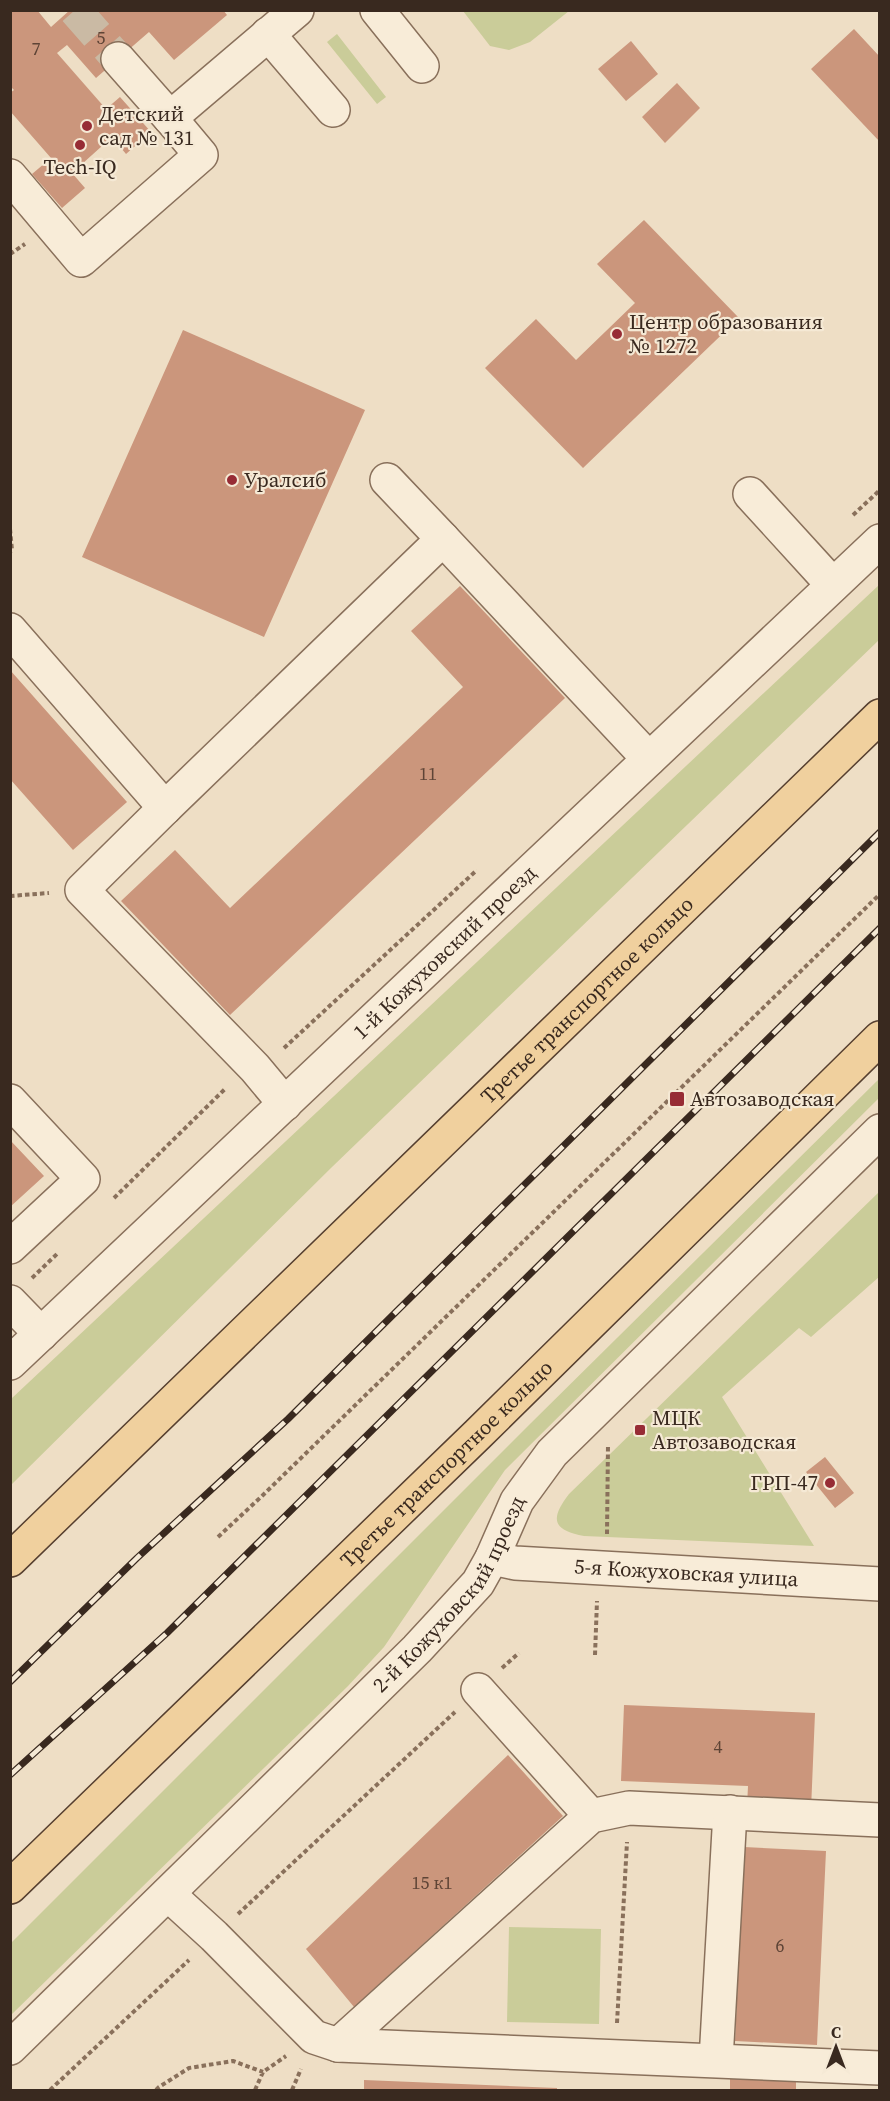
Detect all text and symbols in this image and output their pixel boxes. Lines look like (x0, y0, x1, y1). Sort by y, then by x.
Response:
house number: 5 (97, 25, 106, 50)
house number: 7 (32, 36, 41, 61)
place label: Детский сад № 131 (99, 99, 194, 152)
marker: Детский сад № 131 (80, 119, 94, 133)
marker: Tech-IQ (73, 138, 87, 152)
place label: Tech-IQ (43, 152, 117, 181)
place label: Центр образования № 1272 (628, 307, 823, 360)
marker: Центр образования № 1272 (610, 327, 624, 341)
place label: Уралсиб (244, 465, 326, 494)
marker: Уралсиб (225, 473, 239, 487)
house number: 11 (419, 761, 437, 786)
street label: 1-й Кожуховский проезд (347, 858, 542, 1045)
street label: Третье транспортное кольцо (474, 890, 700, 1110)
place label: Автозаводская (690, 1084, 834, 1113)
marker: Автозаводская (668, 1090, 686, 1108)
street label: Третье транспортное кольцо (334, 1353, 559, 1574)
place label: МЦК Автозаводская (652, 1403, 796, 1456)
marker: МЦК Автозаводская (633, 1423, 647, 1437)
place label: ГРП-47 (750, 1468, 818, 1497)
marker: ГРП-47 (823, 1476, 837, 1490)
street label: 2-й Кожуховский проезд (366, 1491, 532, 1699)
street label: 5-я Кожуховская улица (573, 1551, 799, 1593)
house number: 4 (714, 1734, 723, 1759)
house number: 15 к1 (411, 1870, 453, 1895)
house number: 6 (776, 1933, 785, 1958)
north arrow (806, 2017, 866, 2077)
text: С (831, 2021, 841, 2043)

